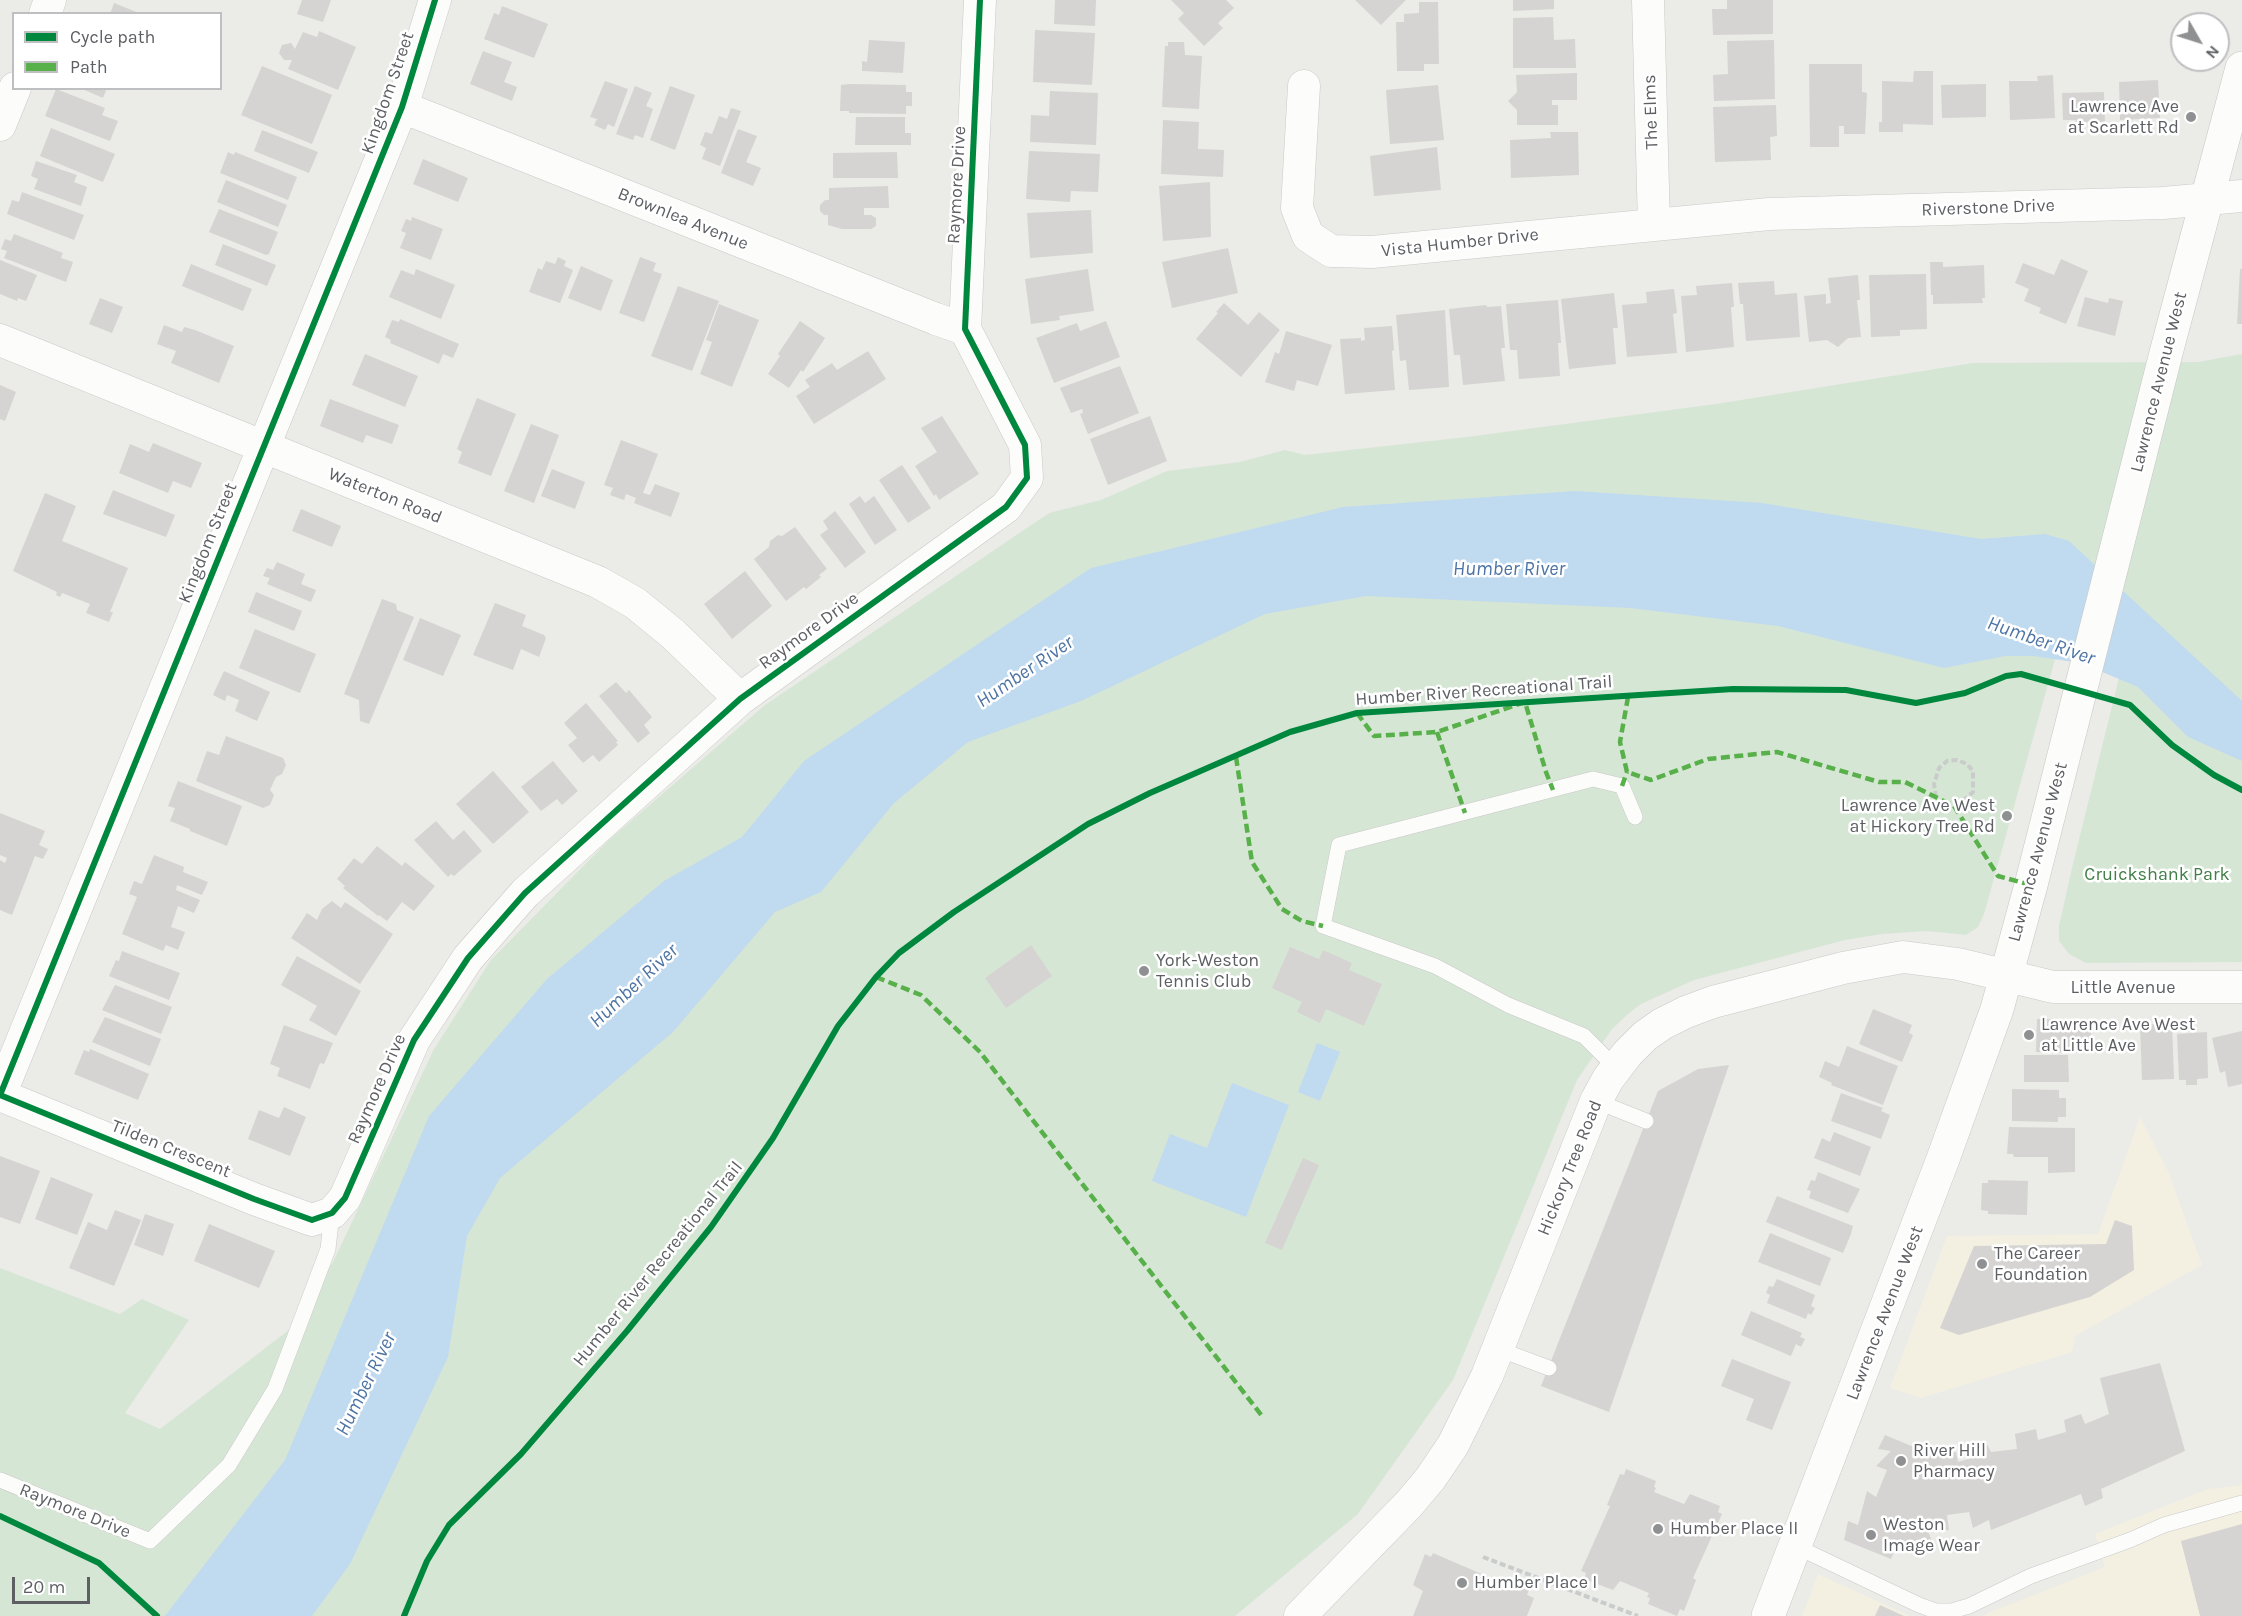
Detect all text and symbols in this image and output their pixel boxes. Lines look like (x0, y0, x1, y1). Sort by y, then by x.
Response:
legend (12, 12, 222, 90)
north arrow (2170, 12, 2230, 72)
text: Cycle path (70, 26, 155, 48)
street label: Kingdom Street (357, 29, 419, 157)
text: N (2202, 42, 2224, 63)
text: Path (70, 56, 108, 78)
street label: The Elms (1639, 74, 1663, 150)
place label: Lawrence Ave at Scarlett Rd (2068, 96, 2179, 138)
marker: Lawrence Ave at Scarlett Rd (2184, 110, 2198, 124)
street label: Raymore Drive (943, 125, 971, 245)
street label: Brownlea Avenue (614, 183, 752, 255)
street label: Riverstone Drive (1921, 195, 2055, 221)
street label: Vista Humber Drive (1380, 224, 1540, 262)
street label: Lawrence Avenue West (2126, 289, 2192, 475)
street label: Waterton Road (325, 463, 445, 529)
street label: Kingdom Street (174, 479, 242, 607)
water label: Humber River (1453, 557, 1565, 581)
street label: Raymore Drive (755, 588, 863, 674)
water label: Humber River (1984, 611, 2098, 671)
water label: Humber River (972, 631, 1078, 713)
street label: Humber River Recreational Trail (1355, 671, 1613, 711)
street label: Lawrence Avenue West (2004, 760, 2072, 944)
place label: Lawrence Ave West at Hickory Tree Rd (1841, 795, 1995, 838)
marker: Lawrence Ave West at Hickory Tree Rd (2000, 809, 2014, 823)
park label: Cruickshank Park (2084, 864, 2230, 886)
water label: Humber River (585, 939, 683, 1033)
place label: York-Weston Tennis Club (1156, 950, 1259, 992)
marker: York-Weston Tennis Club (1137, 964, 1151, 978)
street label: Little Avenue (2070, 977, 2176, 999)
place label: Lawrence Ave West at Little Ave (2041, 1014, 2195, 1056)
marker: Lawrence Ave West at Little Ave (2022, 1028, 2036, 1042)
street label: Raymore Drive (343, 1031, 411, 1147)
street label: Hickory Tree Road (1533, 1097, 1607, 1239)
street label: Tilden Crescent (108, 1115, 234, 1183)
street label: Humber River Recreational Trail (569, 1157, 747, 1371)
street label: Lawrence Avenue West (1842, 1223, 1928, 1403)
place label: The Career Foundation (1994, 1243, 2088, 1286)
marker: The Career Foundation (1975, 1257, 1989, 1271)
water label: Humber River (331, 1328, 401, 1440)
place label: River Hill Pharmacy (1913, 1440, 1995, 1482)
marker: River Hill Pharmacy (1894, 1454, 1908, 1468)
street label: Raymore Drive (16, 1479, 134, 1543)
place label: Weston Image Wear (1883, 1514, 1980, 1556)
place label: Humber Place II (1670, 1518, 1798, 1540)
marker: Humber Place II (1651, 1522, 1665, 1536)
marker: Weston Image Wear (1864, 1528, 1878, 1542)
scale bar (15, 1565, 93, 1603)
place label: Humber Place I (1474, 1572, 1597, 1594)
text: 20 m (23, 1576, 65, 1598)
marker: Humber Place I (1455, 1576, 1469, 1590)

